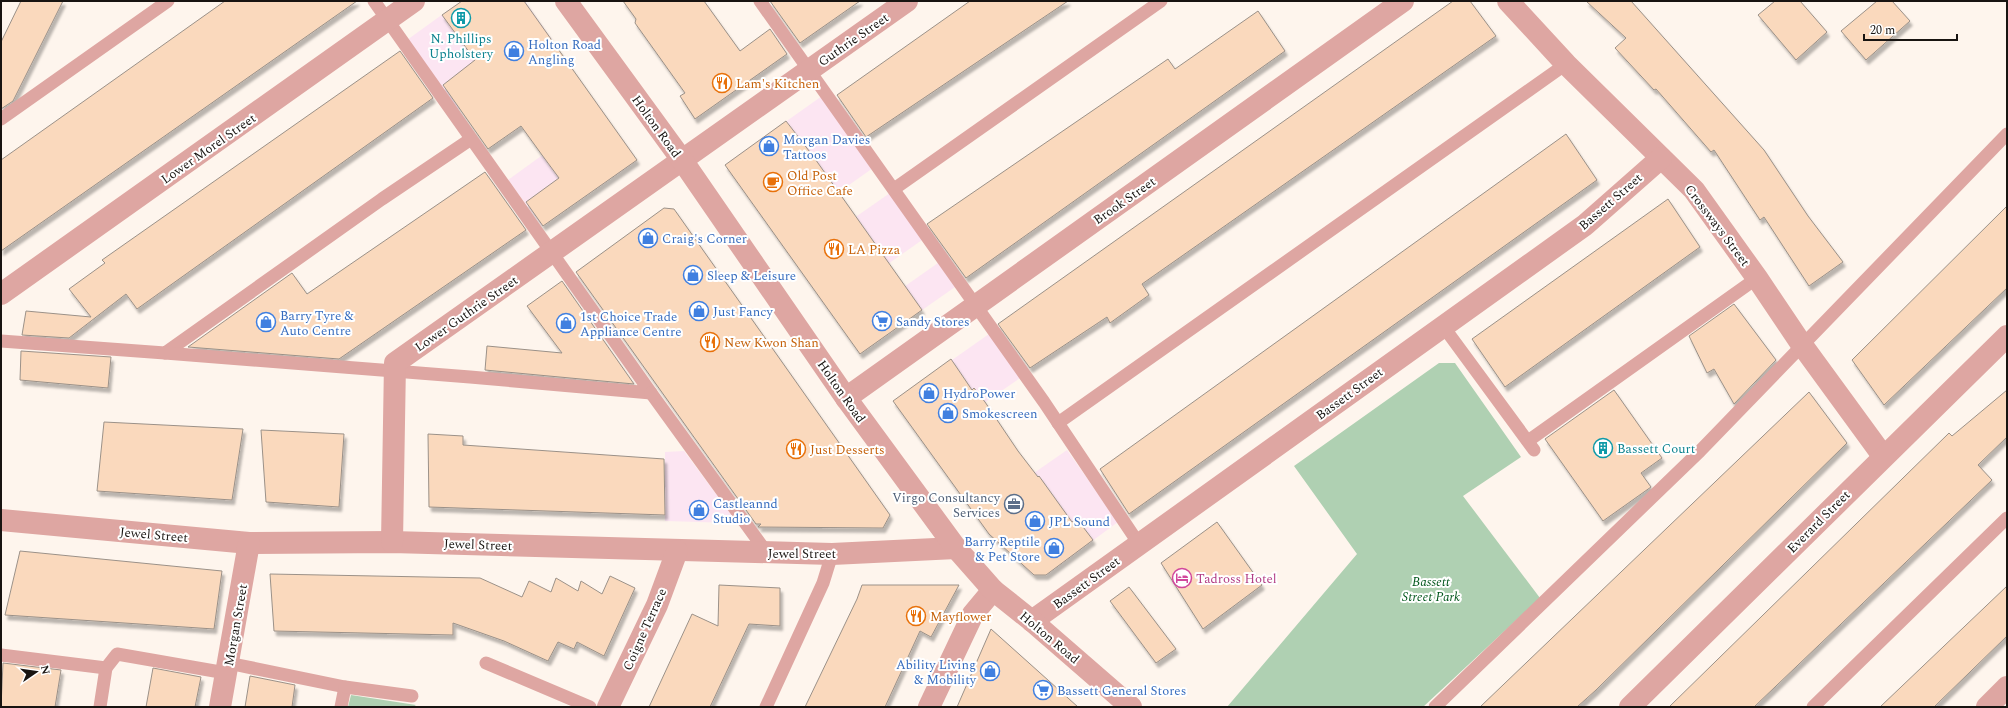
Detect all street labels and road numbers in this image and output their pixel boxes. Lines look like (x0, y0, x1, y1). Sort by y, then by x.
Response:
street label: Guthrie Street (814, 8, 893, 72)
street label: Holton Road (627, 91, 686, 162)
street label: Lower Morel Street (157, 108, 260, 189)
street label: Bassett Street (1574, 168, 1647, 235)
street label: Brook Street (1089, 172, 1160, 230)
street label: Crossways Street (1680, 180, 1755, 271)
street label: Lower Guthrie Street (411, 270, 523, 357)
street label: Holton Road (812, 356, 870, 427)
street label: Bassett Street (1312, 362, 1388, 425)
street label: Everard Street (1782, 485, 1855, 558)
street label: Jewel Street (119, 522, 189, 548)
street label: Jewel Street (443, 534, 513, 556)
street label: Jewel Street (768, 544, 837, 564)
street label: Bassett Street (1049, 551, 1125, 614)
street label: Morgan Street (219, 582, 253, 668)
street label: Coigne Terrace (618, 585, 672, 674)
street label: Holton Road (1015, 607, 1084, 669)

